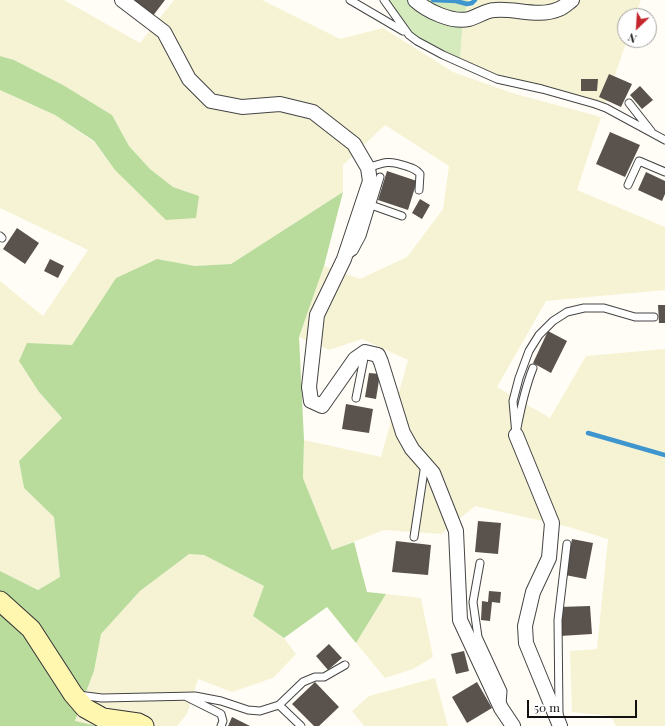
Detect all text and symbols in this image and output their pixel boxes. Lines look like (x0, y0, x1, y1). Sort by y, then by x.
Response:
north arrow (617, 8, 657, 48)
text: N (625, 30, 639, 47)
scale bar (529, 692, 639, 718)
text: 50 m (534, 699, 560, 715)

